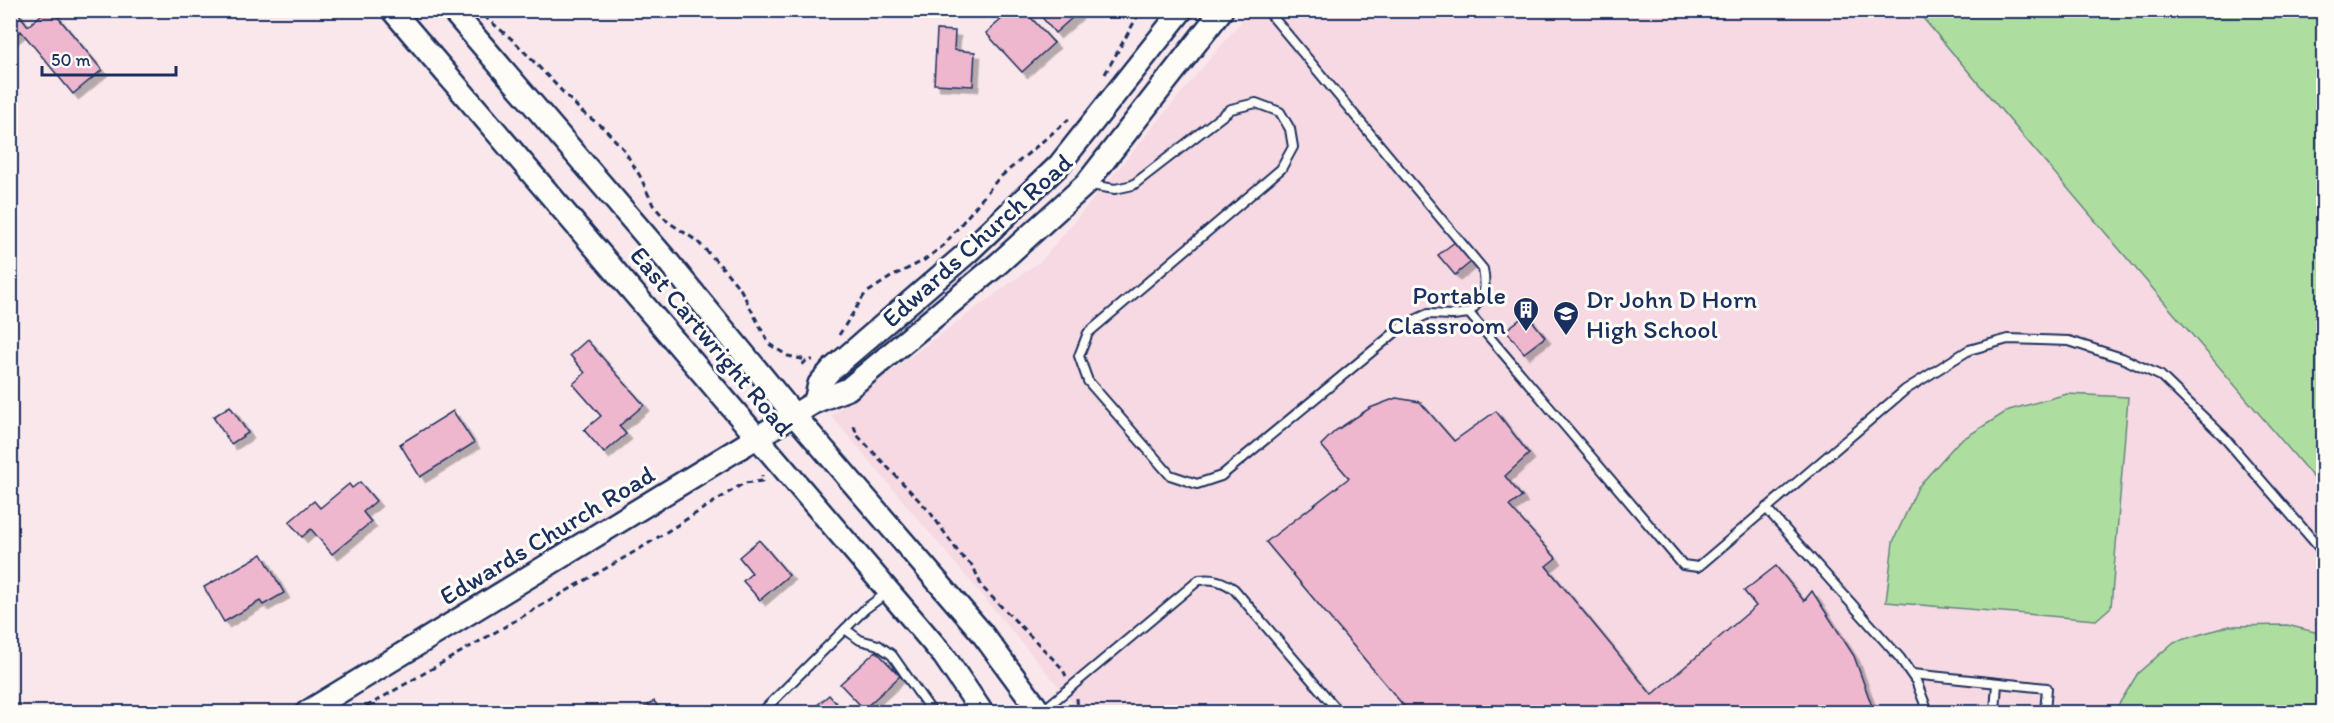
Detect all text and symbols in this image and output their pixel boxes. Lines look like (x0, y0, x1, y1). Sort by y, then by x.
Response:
scale bar (42, 39, 176, 77)
text: 50 m (51, 49, 91, 71)
street label: Edwards Church Road (875, 146, 1079, 334)
street label: East Cartwright Road (623, 240, 801, 443)
place label: Portable Classroom (1387, 279, 1506, 341)
place label: Dr John D Horn High School (1586, 283, 1757, 345)
building icon: Portable Classroom (1511, 295, 1541, 333)
school or university icon: Dr John D Horn High School (1551, 299, 1581, 337)
street label: Edwards Church Road (434, 458, 661, 612)

